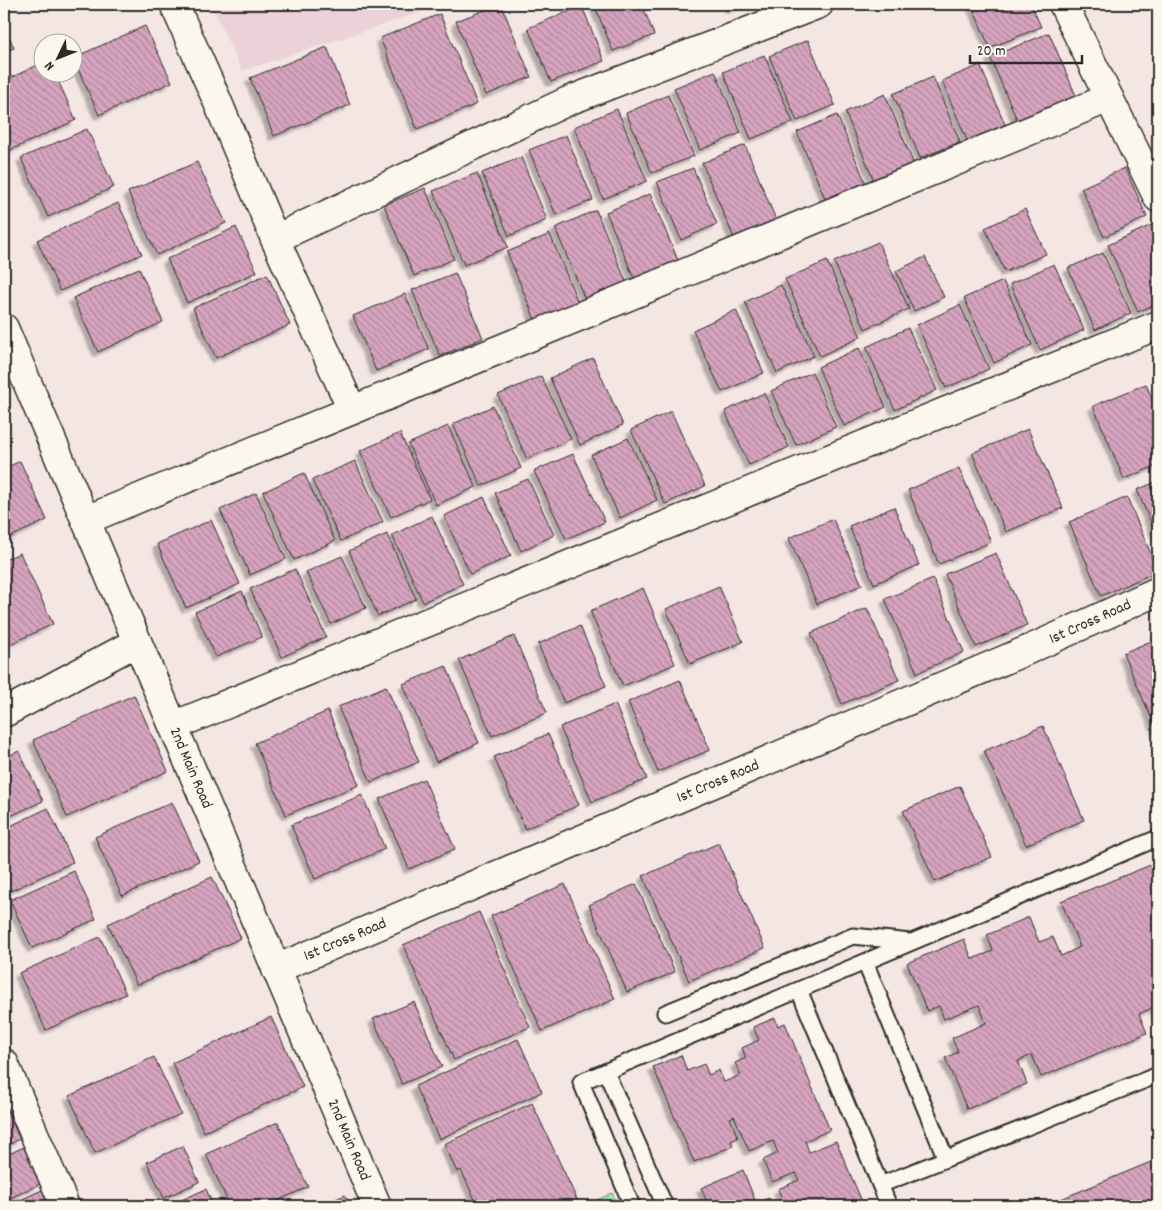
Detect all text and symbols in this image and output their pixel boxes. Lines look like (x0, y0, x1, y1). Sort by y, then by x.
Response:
north arrow (32, 32, 82, 82)
scale bar (970, 32, 1082, 64)
text: 20 m (977, 41, 1005, 63)
text: N (40, 56, 60, 75)
street label: 1st Cross Road (1045, 593, 1135, 650)
street label: 2nd Main Road (163, 724, 218, 812)
street label: 1st Cross Road (673, 754, 763, 809)
street label: 1st Cross Road (300, 912, 390, 967)
street label: 2nd Main Road (321, 1095, 376, 1184)

